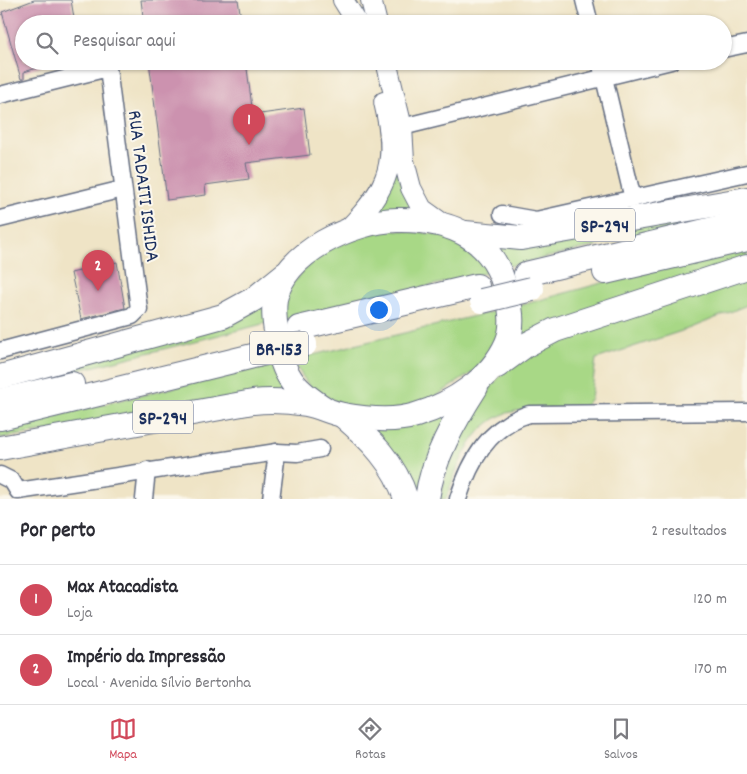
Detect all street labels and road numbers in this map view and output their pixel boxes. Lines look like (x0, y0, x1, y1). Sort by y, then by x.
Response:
street label: RUA TADAITI ISHIDA (119, 109, 165, 264)
road number: SP-294 (575, 208, 635, 242)
road number: BR-153 (250, 332, 308, 364)
road number: SP-294 (133, 401, 193, 434)

